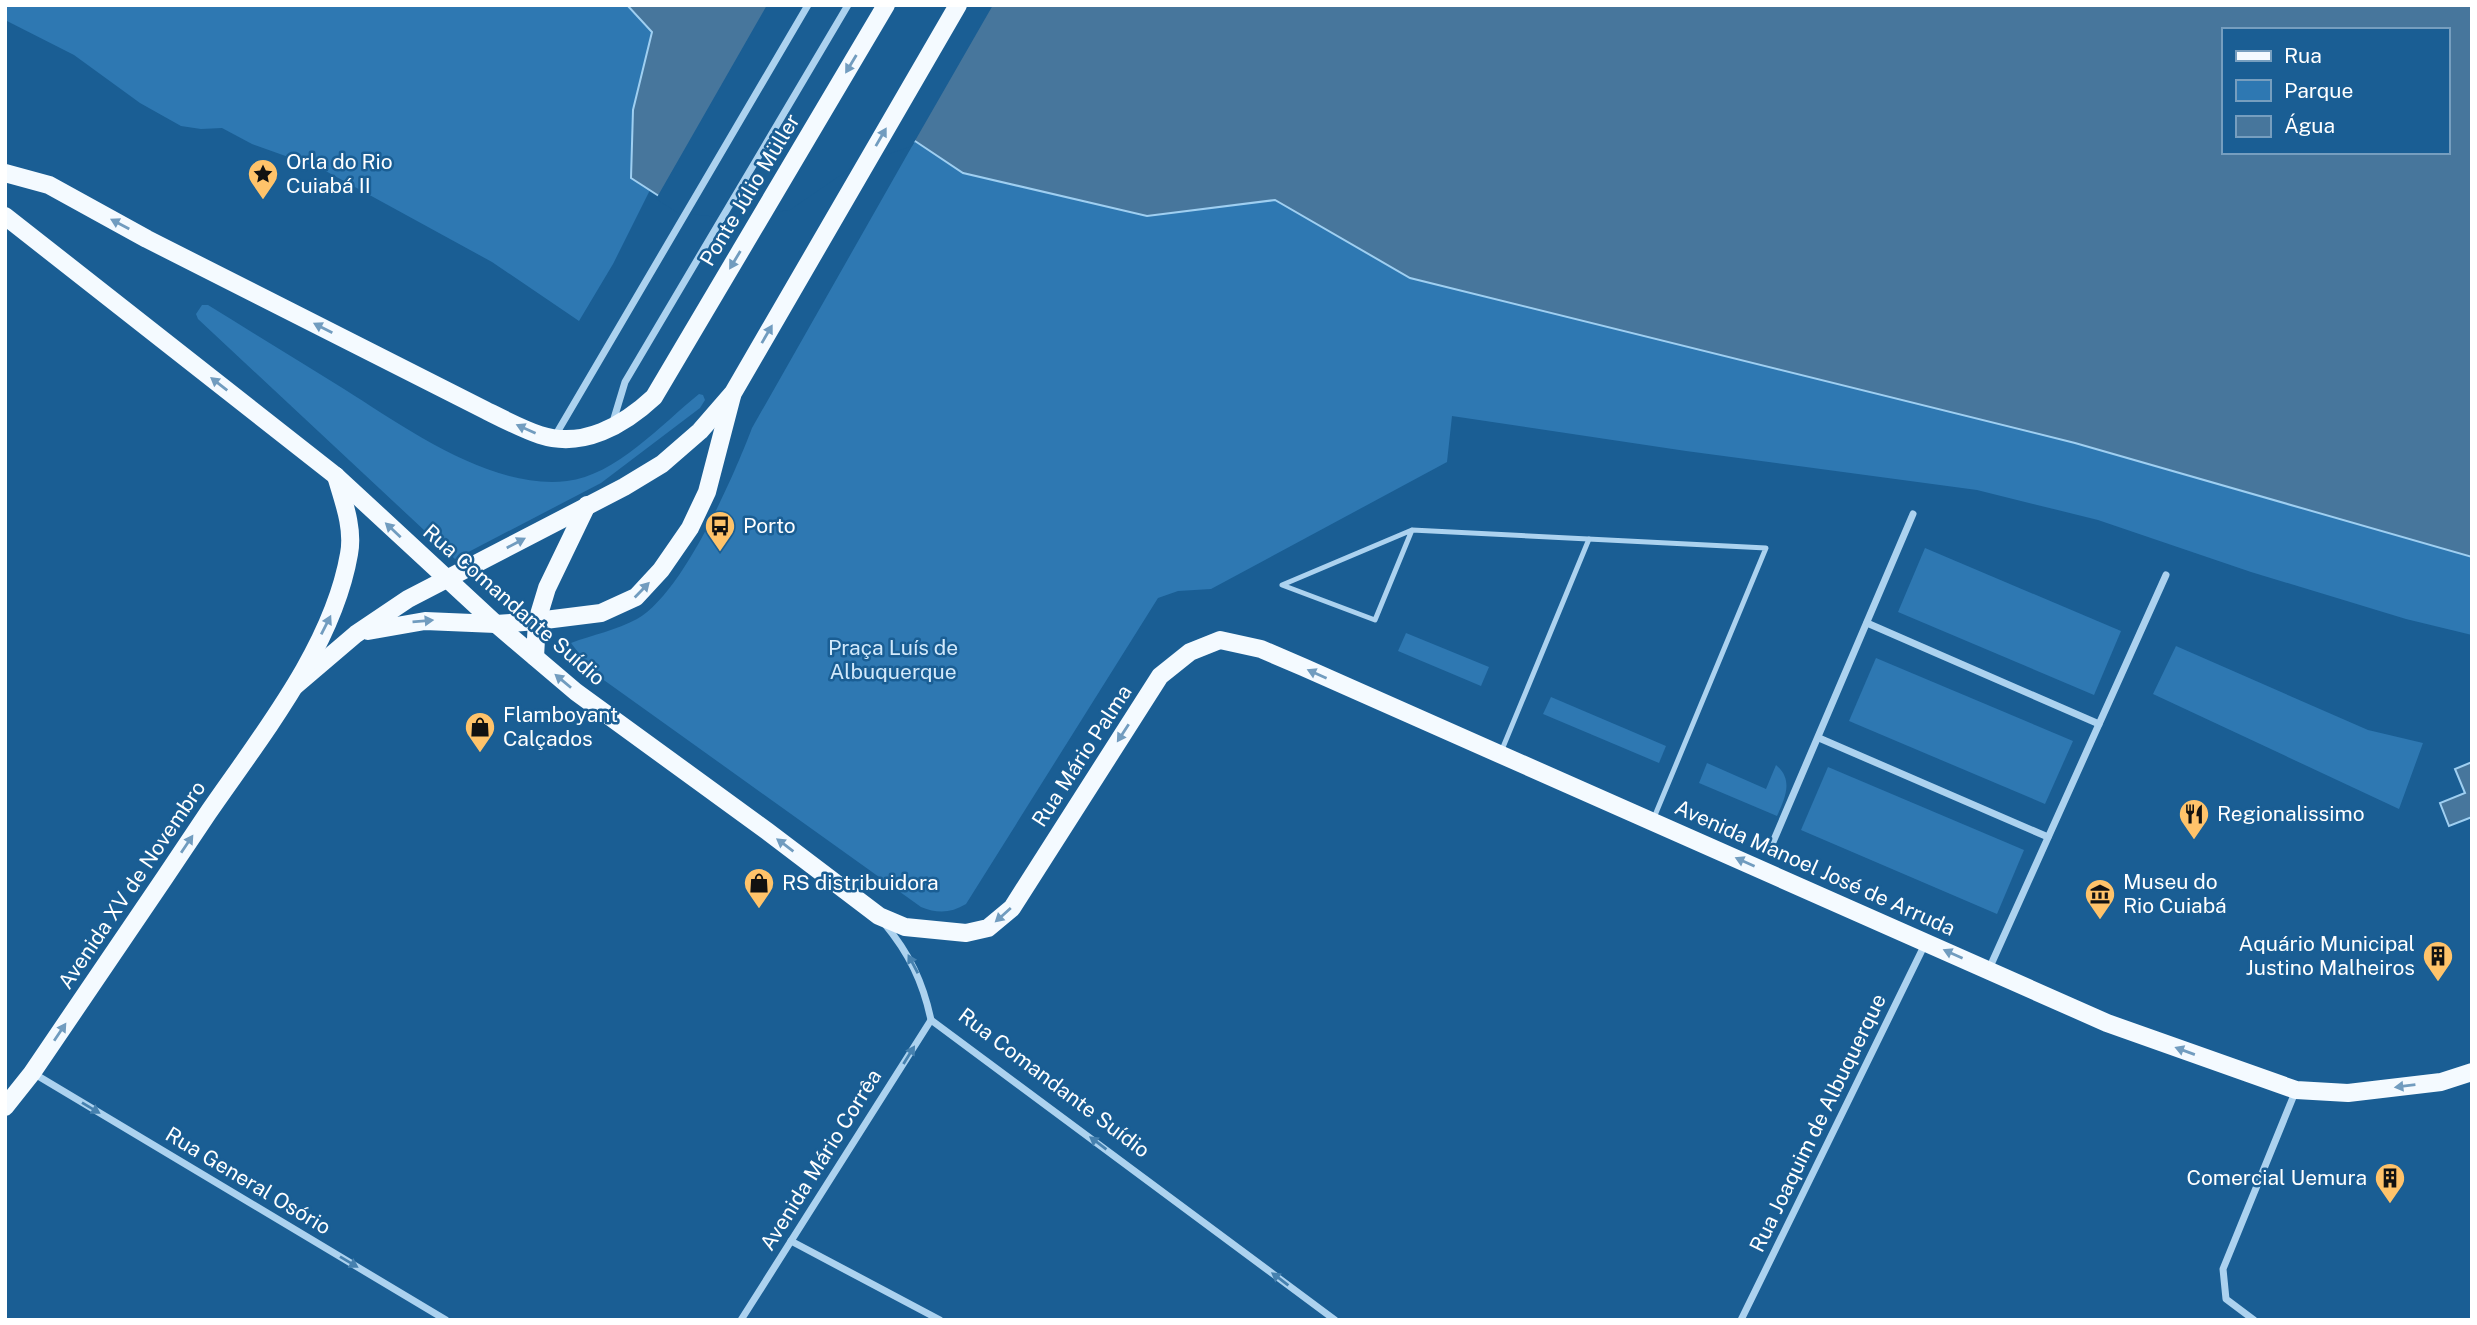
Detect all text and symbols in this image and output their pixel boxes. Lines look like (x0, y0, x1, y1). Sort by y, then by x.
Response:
legend (2222, 28, 2449, 154)
text: Rua (2284, 43, 2322, 68)
one-way arrow (845, 54, 857, 74)
text: Parque (2284, 78, 2353, 103)
street label: Ponte Júlio Müller (694, 109, 805, 270)
text: Água (2284, 113, 2335, 138)
one-way arrow (875, 127, 888, 146)
place label: Orla do Rio Cuiabá II (286, 149, 393, 198)
place icon: Orla do Rio Cuiabá II (246, 157, 280, 201)
one-way arrow (110, 218, 130, 230)
one-way arrow (730, 250, 742, 270)
one-way arrow (312, 322, 332, 334)
one-way arrow (761, 324, 774, 343)
one-way arrow (210, 377, 228, 391)
one-way arrow (516, 423, 536, 435)
bus stop icon: Porto (703, 509, 737, 553)
place label: Porto (743, 513, 796, 538)
street label: Rua Comandante Suídio (418, 519, 610, 690)
one-way arrow (385, 522, 402, 538)
one-way arrow (506, 537, 526, 549)
one-way arrow (634, 581, 651, 598)
one-way arrow (320, 615, 331, 635)
one-way arrow (412, 616, 434, 627)
park label: Praça Luís de Albuquerque (828, 635, 958, 684)
one-way arrow (1307, 668, 1328, 679)
one-way arrow (554, 673, 572, 689)
street label: Rua Mário Palma (1026, 680, 1137, 831)
place label: Flamboyant Calçados (503, 702, 618, 751)
shop icon: Flamboyant Calçados (463, 710, 497, 754)
one-way arrow (1117, 723, 1130, 743)
street label: Avenida XV de Novembro (53, 776, 211, 993)
street label: Avenida Manoel José de Arruda (1671, 794, 1959, 941)
restaurant icon: Regionalissimo (2177, 797, 2211, 841)
place label: Regionalissimo (2217, 801, 2365, 826)
one-way arrow (181, 834, 194, 854)
one-way arrow (777, 838, 795, 853)
one-way arrow (1734, 856, 1755, 867)
shop icon: RS distribuidora (742, 866, 776, 910)
place label: Museu do Rio Cuiabá (2123, 869, 2227, 918)
place label: RS distribuidora (782, 870, 939, 895)
museum icon: Museu do Rio Cuiabá (2083, 877, 2117, 921)
one-way arrow (994, 907, 1012, 923)
place label: Aquário Municipal Justino Malheiros (2239, 931, 2415, 980)
building icon: Aquário Municipal Justino Malheiros (2421, 939, 2455, 983)
one-way arrow (1943, 948, 1963, 959)
one-way arrow (907, 954, 918, 974)
street label: Rua Joaquim de Albuquerque (1744, 990, 1891, 1256)
street label: Rua Comandante Suídio (954, 1003, 1155, 1163)
one-way arrow (53, 1022, 66, 1042)
one-way arrow (902, 1045, 915, 1065)
one-way arrow (2175, 1045, 2196, 1056)
street label: Avenida Mário Corrêa (755, 1065, 886, 1255)
one-way arrow (2394, 1081, 2416, 1092)
one-way arrow (81, 1101, 100, 1114)
street label: Rua General Osório (161, 1121, 335, 1240)
one-way arrow (1089, 1136, 1107, 1151)
building icon: Comercial Uemura (2373, 1161, 2407, 1205)
place label: Comercial Uemura (2187, 1165, 2367, 1190)
one-way arrow (339, 1256, 359, 1268)
one-way arrow (1271, 1272, 1289, 1286)

